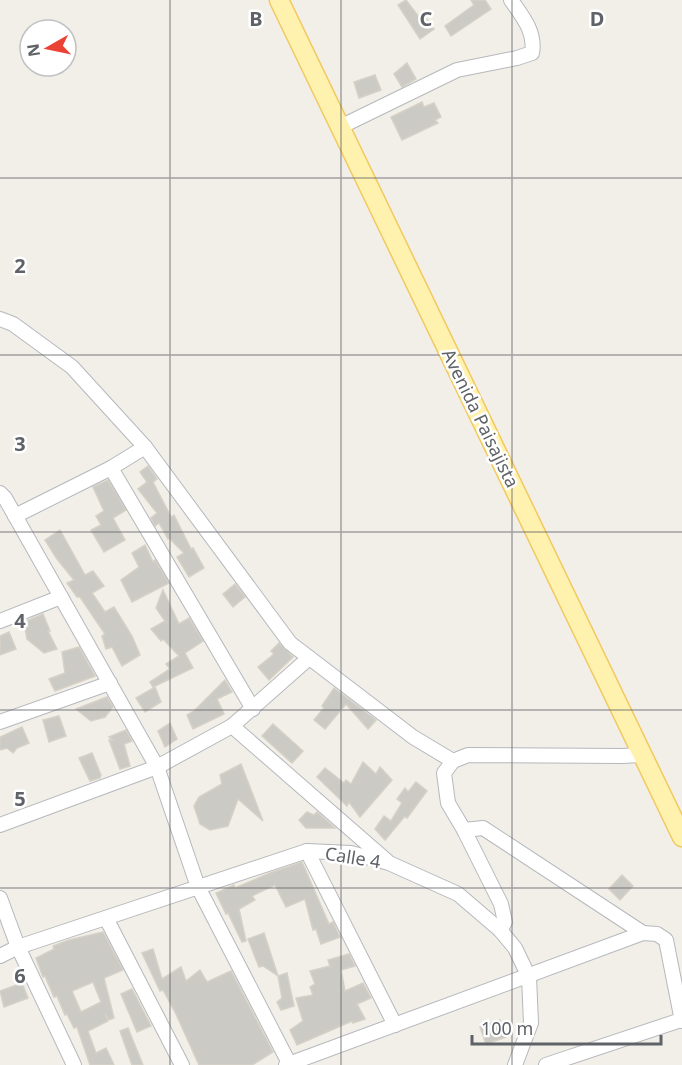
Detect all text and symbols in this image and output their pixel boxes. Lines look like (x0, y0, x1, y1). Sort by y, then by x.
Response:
text: B (249, 5, 263, 32)
text: C (420, 5, 433, 32)
text: D (590, 5, 604, 32)
north arrow (18, 18, 78, 78)
text: N (21, 42, 45, 58)
text: 2 (14, 252, 26, 279)
street label: Avenida Paisajista (437, 345, 525, 491)
text: 3 (14, 430, 26, 457)
text: 4 (14, 607, 26, 634)
text: 5 (14, 785, 26, 812)
street label: Calle 4 (324, 841, 382, 873)
text: 6 (14, 962, 26, 989)
scale bar (472, 1008, 661, 1046)
text: 100 m (481, 1016, 533, 1040)

